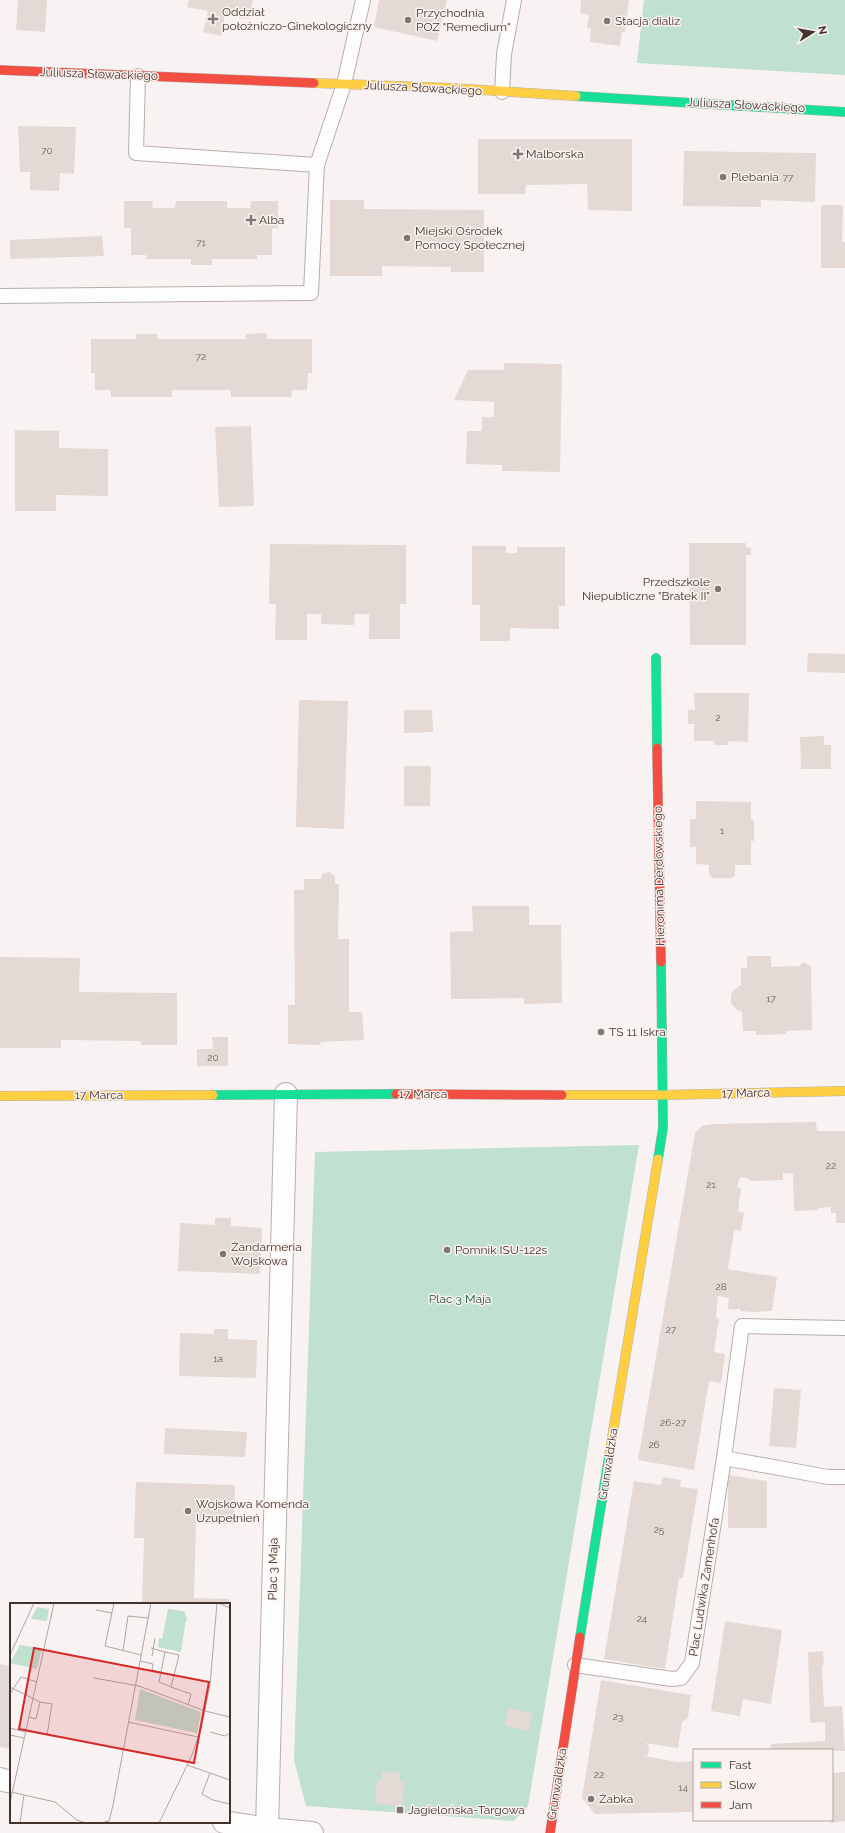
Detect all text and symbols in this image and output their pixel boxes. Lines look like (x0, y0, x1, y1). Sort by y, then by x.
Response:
place label: Oddział położniczo-Ginekologiczny (222, 5, 372, 33)
place label: Przychodnia POZ "Remedium" (416, 6, 511, 34)
north arrow (793, 12, 833, 52)
marker: Oddział położniczo-Ginekologiczny (207, 13, 219, 25)
place label: Stacja dializ (615, 14, 680, 28)
marker: Przychodnia POZ "Remedium" (403, 15, 413, 25)
marker: Stacja dializ (602, 16, 612, 26)
text: N (815, 25, 830, 36)
street label: Juliusza Słowackiego (40, 65, 158, 83)
street label: Juliusza Słowackiego (364, 78, 482, 98)
street label: Juliusza Słowackiego (687, 95, 805, 115)
house number: 70 (41, 145, 53, 156)
place label: Malborska (526, 147, 584, 161)
marker: Malborska (513, 149, 523, 159)
place label: Plebania (731, 170, 779, 184)
marker: Plebania (718, 172, 728, 182)
house number: 77 (783, 172, 794, 183)
place label: Alba (259, 213, 284, 227)
marker: Alba (246, 215, 256, 225)
place label: Miejski Ośrodek Pomocy Społecznej (415, 224, 525, 252)
marker: Miejski Ośrodek Pomocy Społecznej (402, 233, 412, 243)
house number: 71 (196, 237, 207, 248)
house number: 72 (196, 351, 206, 362)
place label: Przedszkole Niepubliczne "Bratek II" (582, 575, 710, 603)
marker: Przedszkole Niepubliczne "Bratek II" (713, 584, 723, 594)
house number: 2 (715, 712, 721, 723)
street label: Hieronima Derdowskiego (651, 806, 667, 946)
house number: 1 (720, 825, 725, 836)
house number: 17 (766, 993, 776, 1004)
place label: TS 11 Iskra (609, 1025, 666, 1039)
marker: TS 11 Iskra (596, 1027, 606, 1037)
house number: 20 (207, 1052, 219, 1063)
street label: 17 Marca (722, 1086, 770, 1100)
street label: 17 Marca (399, 1087, 447, 1101)
street label: 17 Marca (75, 1088, 123, 1102)
house number: 22 (826, 1160, 836, 1171)
house number: 21 (706, 1179, 716, 1190)
place label: Żandarmeria Wojskowa (231, 1240, 302, 1268)
place label: Pomnik ISU-122s (455, 1243, 547, 1257)
marker: Pomnik ISU-122s (442, 1245, 452, 1255)
marker: Żandarmeria Wojskowa (218, 1249, 228, 1259)
house number: 28 (715, 1281, 727, 1292)
park label: Plac 3 Maja (429, 1292, 491, 1306)
house number: 27 (666, 1324, 677, 1335)
house number: 1a (213, 1353, 223, 1364)
house number: 26-27 (660, 1417, 687, 1428)
street label: Grunwaldzka (595, 1427, 621, 1501)
house number: 26 (648, 1439, 660, 1450)
place label: Wojskowa Komenda Uzupełnień (196, 1497, 309, 1525)
marker: Wojskowa Komenda Uzupełnień (183, 1506, 193, 1516)
street label: Plac Ludwika Zamenhofa (686, 1517, 722, 1657)
house number: 25 (654, 1524, 665, 1535)
street label: Plac 3 Maja (265, 1538, 281, 1600)
inset map (10, 1603, 230, 1823)
house number: 24 (637, 1613, 648, 1624)
house number: 23 (613, 1711, 623, 1722)
street label: Grunwaldzka (544, 1747, 570, 1821)
legend (693, 1749, 833, 1821)
text: Fast (729, 1758, 752, 1772)
house number: 22 (594, 1769, 604, 1780)
text: Slow (729, 1778, 756, 1792)
house number: 14 (678, 1782, 688, 1793)
place label: Żabka (599, 1792, 633, 1806)
marker: Żabka (586, 1794, 596, 1804)
text: Jam (729, 1798, 752, 1812)
place label: Jagielońska-Targowa (408, 1803, 525, 1817)
marker: Jagielońska-Targowa (395, 1805, 405, 1815)

